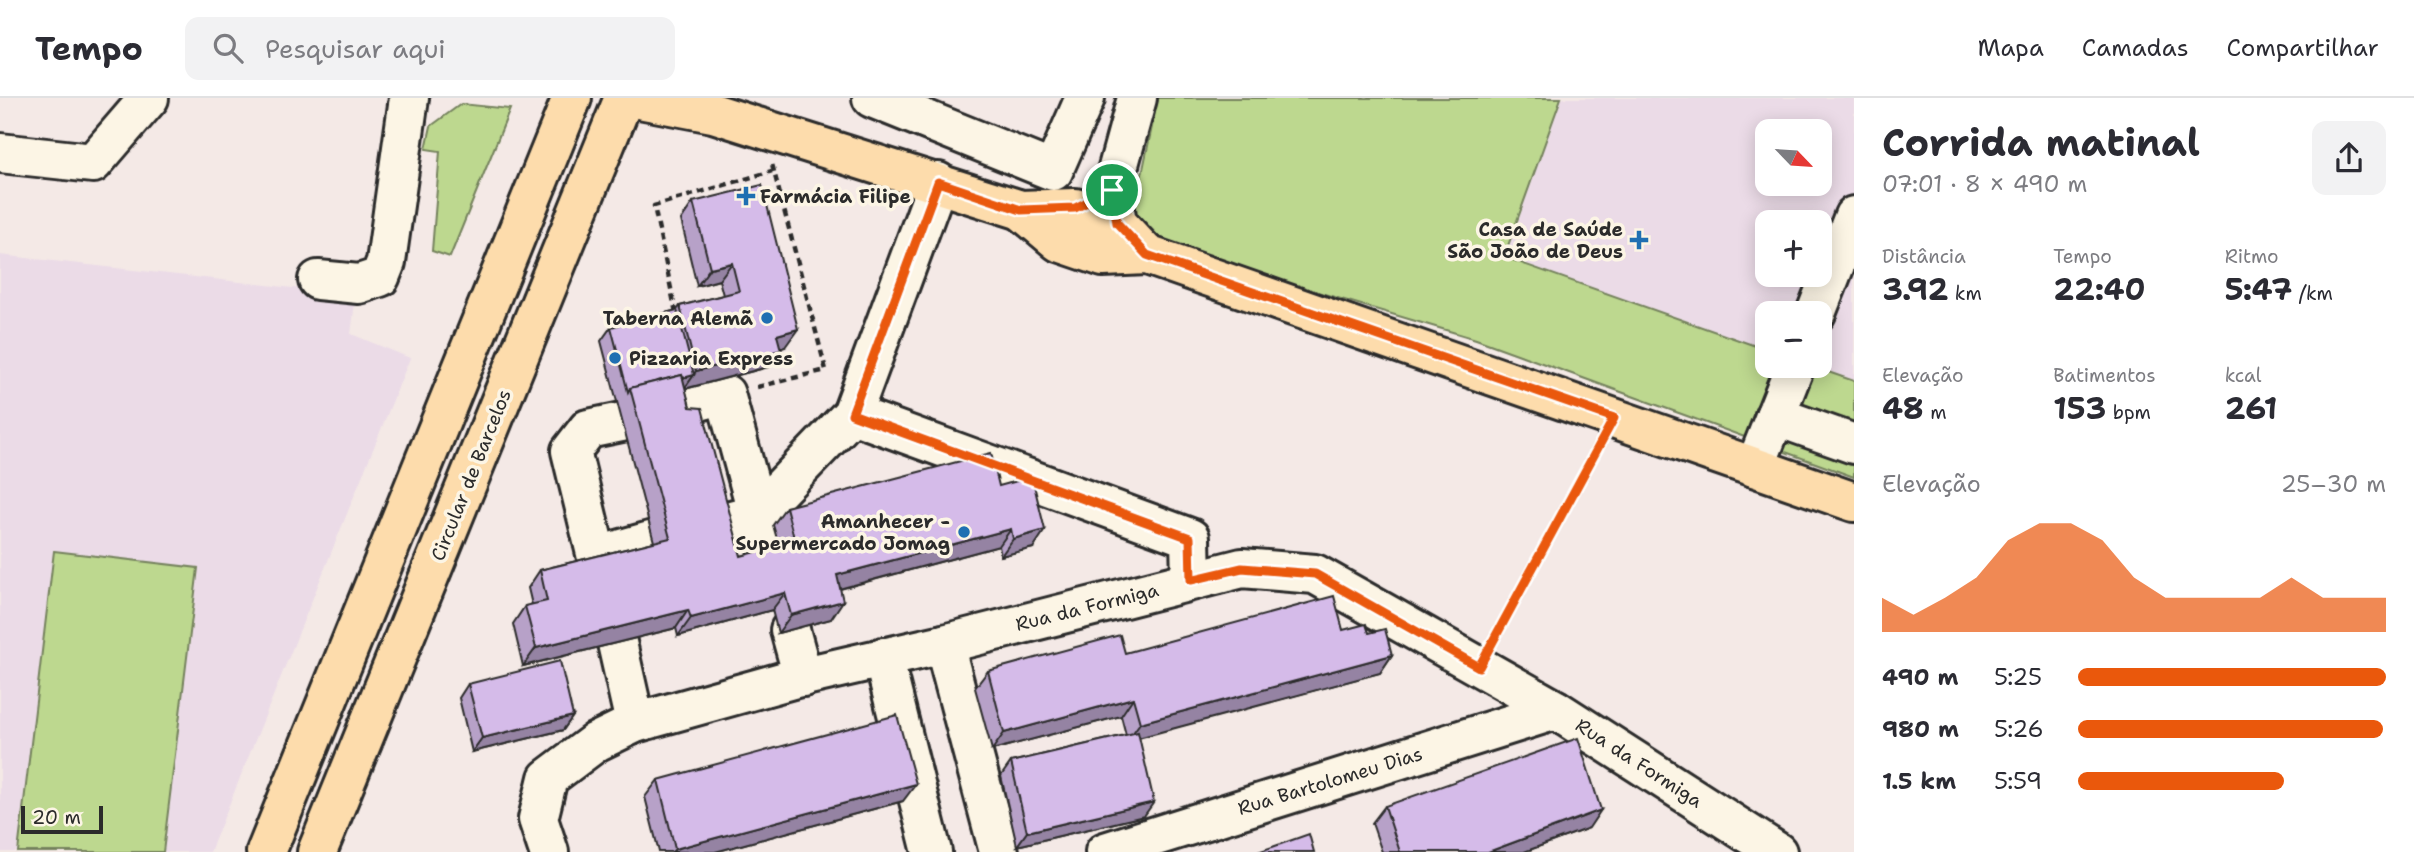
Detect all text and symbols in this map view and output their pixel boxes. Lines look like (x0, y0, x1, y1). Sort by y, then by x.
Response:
search box (185, 17, 675, 80)
text: Tempo (35, 26, 143, 71)
icon: search (209, 29, 247, 67)
text: Pesquisar aqui (265, 31, 446, 66)
text: Mapa (1977, 32, 2044, 64)
text: Camadas (2082, 32, 2189, 64)
text: Compartilhar (2227, 32, 2379, 64)
text: Corrida matinal (1882, 117, 2200, 168)
north arrow (1755, 119, 1832, 196)
map controls (1755, 119, 1832, 378)
button: share (2312, 121, 2386, 195)
pin (1082, 160, 1142, 220)
text: 07:01 · 8 × 490 m (1882, 169, 2087, 199)
icon: arrive (1093, 171, 1131, 209)
place label: Farmácia Filipe (760, 184, 911, 209)
marker: Farmácia Filipe (738, 188, 754, 204)
button: + (1755, 210, 1832, 287)
place label: Casa de Saúde São João de Deus (1447, 217, 1623, 264)
marker: Casa de Saúde São João de Deus (1629, 230, 1649, 250)
text: Distância (1882, 244, 1966, 269)
text: Tempo (2053, 244, 2112, 269)
text: Ritmo (2225, 244, 2279, 269)
text: 3.92 (1882, 269, 1948, 310)
text: 22:40 (2053, 269, 2146, 310)
text: 5:47 (2225, 269, 2292, 310)
text: km (1948, 281, 1982, 306)
text: /km (2292, 281, 2333, 306)
button: − (1755, 301, 1832, 378)
place label: Taberna Alemã (603, 306, 753, 331)
marker: Taberna Alemã (759, 310, 775, 326)
place label: Pizzaria Express (629, 346, 793, 371)
marker: Pizzaria Express (607, 350, 623, 366)
text: Elevação (1882, 363, 1963, 388)
text: Batimentos (2053, 363, 2156, 388)
text: kcal (2225, 363, 2262, 388)
street label: Circular de Barcelos (425, 386, 517, 564)
text: 48 (1882, 388, 1924, 429)
text: 153 (2053, 388, 2106, 429)
text: 261 (2225, 388, 2277, 429)
text: m (1924, 400, 1947, 425)
text: bpm (2106, 400, 2151, 425)
text: Elevação (1882, 469, 1981, 499)
text: 25–30 m (2281, 469, 2386, 499)
place label: Amanhecer - Supermercado Jomag (735, 509, 950, 556)
marker: Amanhecer - Supermercado Jomag (956, 524, 972, 540)
street label: Rua da Formiga (1013, 577, 1161, 637)
text: 490 m (1882, 662, 1958, 692)
text: 5:25 (1994, 662, 2042, 692)
street label: Rua da Formiga (1571, 713, 1707, 813)
text: 980 m (1882, 714, 1959, 744)
text: 5:26 (1994, 714, 2044, 744)
street label: Rua Bartolomeu Dias (1235, 741, 1425, 821)
text: 1.5 km (1882, 766, 1956, 796)
text: 5:59 (1994, 766, 2042, 796)
scale bar (21, 803, 103, 835)
text: 20 m (32, 805, 81, 830)

